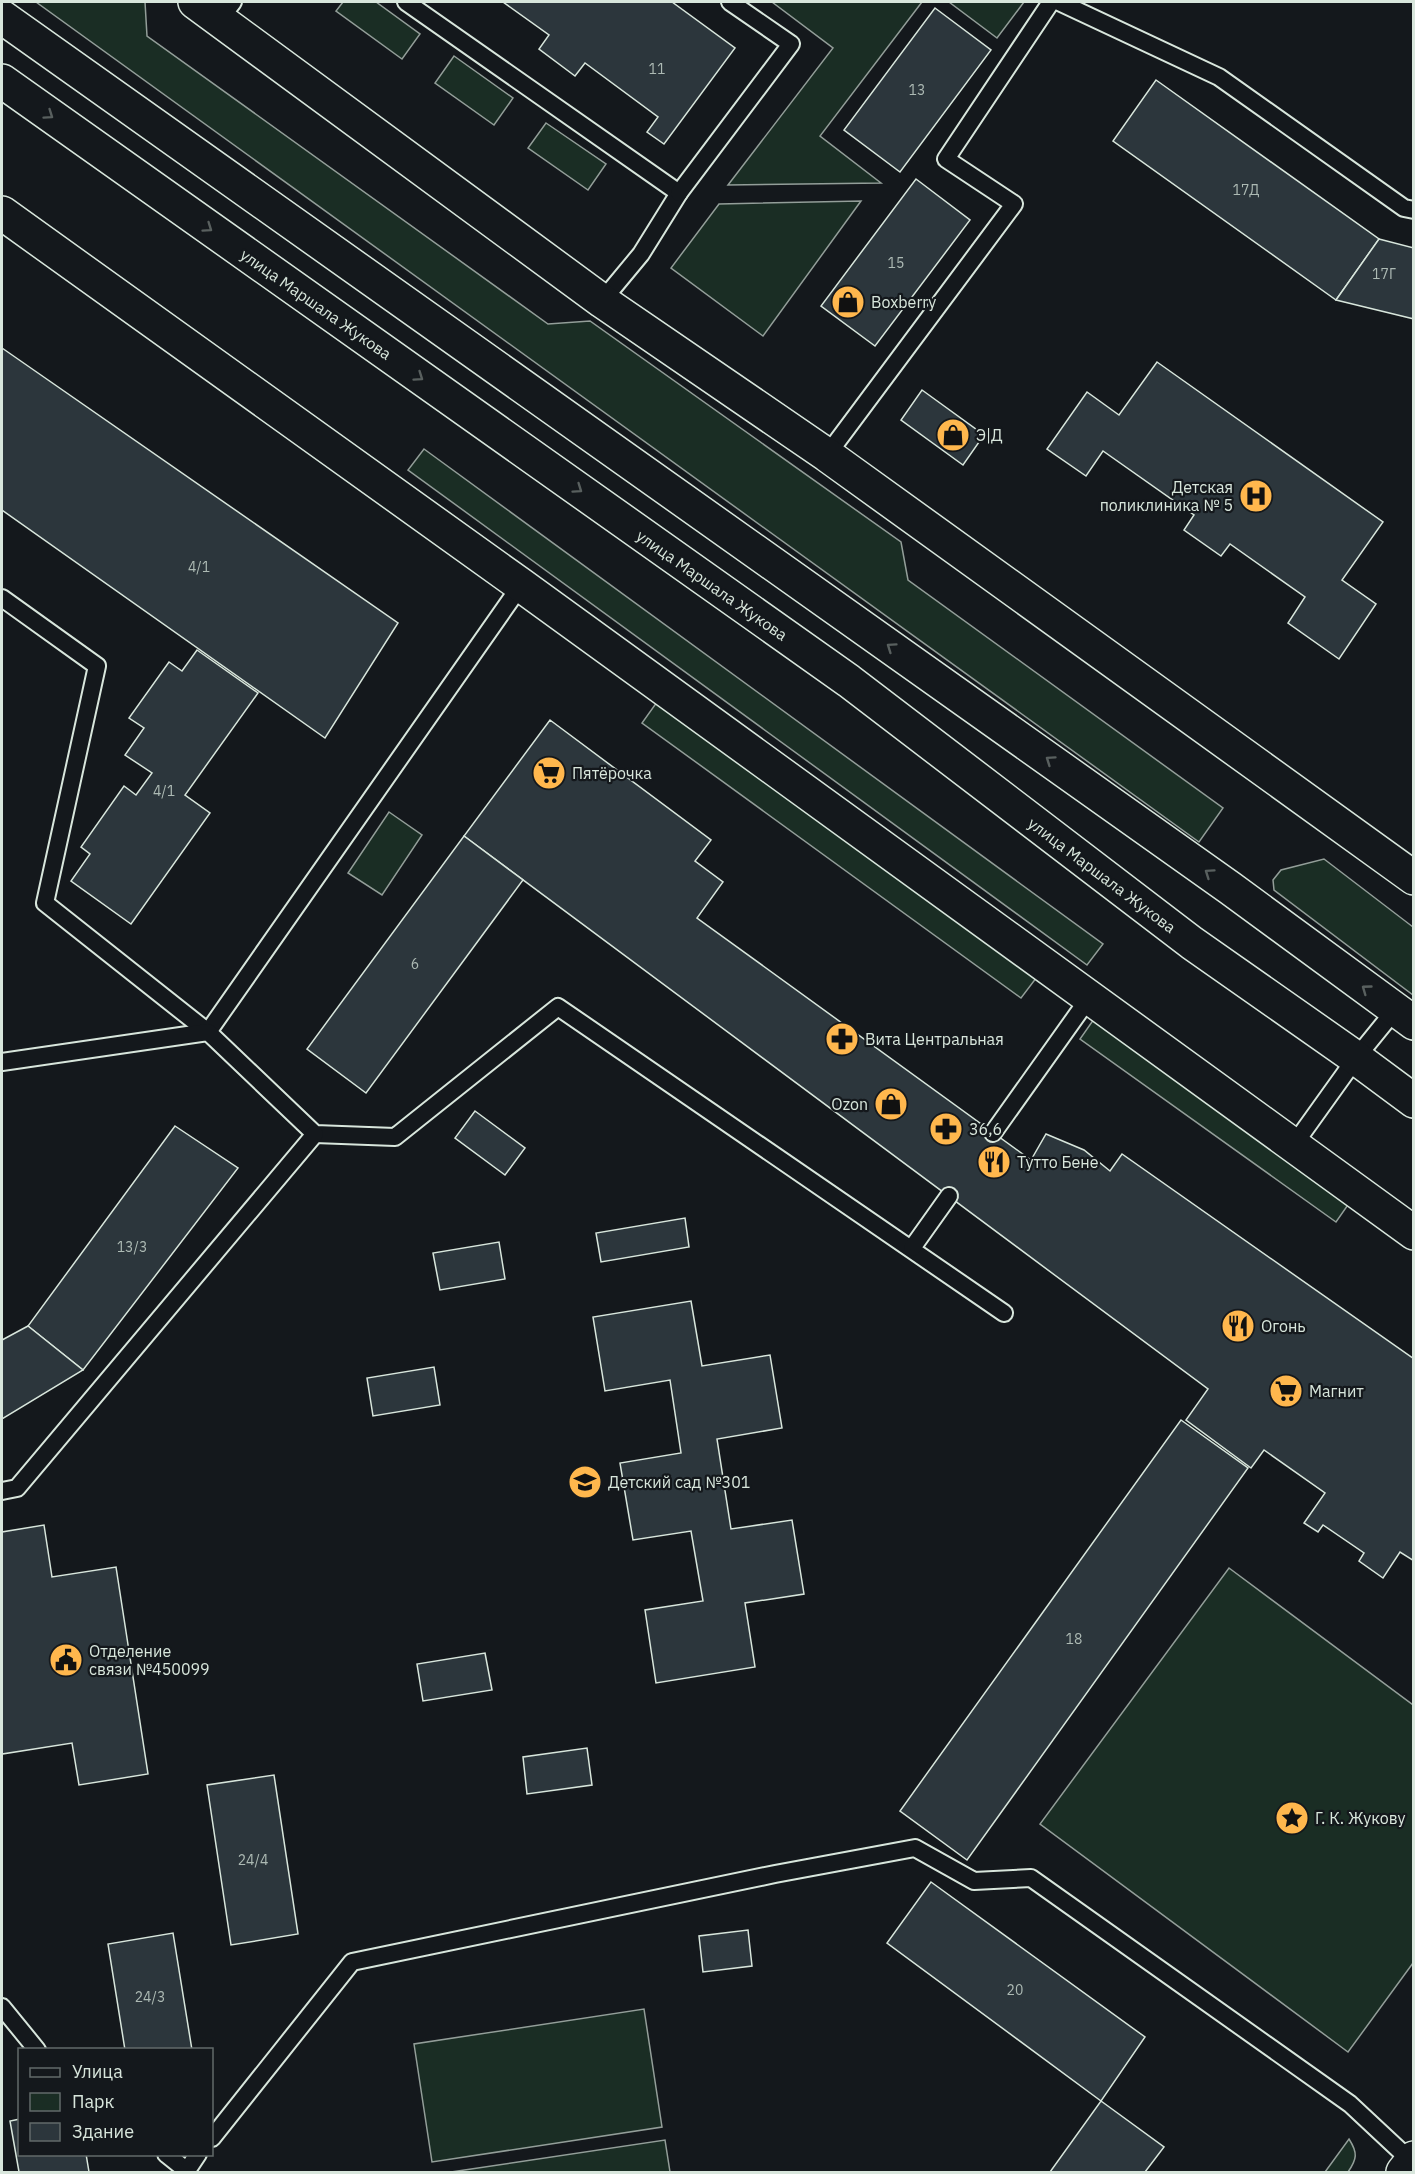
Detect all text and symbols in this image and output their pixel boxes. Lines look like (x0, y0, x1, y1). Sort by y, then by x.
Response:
house number: 11 (649, 60, 665, 78)
house number: 13 (909, 81, 925, 99)
one-way arrow (43, 108, 54, 119)
house number: 17Д (1233, 181, 1259, 199)
one-way arrow (202, 221, 213, 232)
street label: улица Маршала Жукова (237, 244, 396, 364)
house number: 15 (888, 254, 904, 272)
house number: 17Г (1372, 265, 1396, 283)
shop icon: Boxberry (830, 284, 866, 320)
place label: Boxberry (871, 292, 936, 312)
one-way arrow (412, 370, 423, 381)
shop icon: Э|Д (935, 417, 971, 453)
place label: Э|Д (976, 425, 1003, 445)
place label: Детская поликлиника № 5 (1100, 477, 1233, 515)
hospital icon: Детская поликлиника № 5 (1238, 478, 1274, 514)
one-way arrow (571, 482, 582, 493)
street label: улица Маршала Жукова (633, 525, 792, 645)
house number: 4/1 (188, 558, 210, 576)
one-way arrow (887, 643, 898, 654)
supermarket icon: Пятёрочка (531, 755, 567, 791)
one-way arrow (1045, 756, 1056, 767)
place label: Пятёрочка (572, 763, 652, 783)
house number: 4/1 (153, 782, 175, 800)
street label: улица Маршала Жукова (1024, 813, 1180, 937)
one-way arrow (1204, 869, 1215, 880)
house number: 6 (411, 955, 419, 973)
one-way arrow (1361, 985, 1372, 996)
pharmacy icon: Вита Центральная (824, 1021, 860, 1057)
place label: Вита Центральная (865, 1029, 1004, 1049)
shop icon: Ozon (873, 1086, 909, 1122)
place label: Ozon (831, 1094, 868, 1114)
pharmacy icon: 36,6 (928, 1111, 964, 1147)
place label: 36,6 (969, 1119, 1002, 1139)
restaurant icon: Тутто Бене (976, 1144, 1012, 1180)
place label: Тутто Бене (1017, 1152, 1099, 1172)
house number: 13/3 (117, 1238, 147, 1256)
restaurant icon: Огонь (1220, 1308, 1256, 1344)
place label: Огонь (1261, 1316, 1306, 1336)
supermarket icon: Магнит (1268, 1373, 1304, 1409)
place label: Магнит (1309, 1381, 1364, 1401)
school or university icon: Детский сад №301 (567, 1464, 603, 1500)
place label: Детский сад №301 (608, 1472, 750, 1492)
house number: 18 (1066, 1630, 1082, 1648)
place label: Отделение связи №450099 (89, 1641, 210, 1679)
public building icon: Отделение связи №450099 (48, 1642, 84, 1678)
place icon: Г. К. Жукову (1274, 1800, 1310, 1836)
place label: Г. К. Жукову (1315, 1808, 1405, 1828)
house number: 24/4 (238, 1851, 268, 1869)
house number: 20 (1007, 1981, 1023, 1999)
house number: 24/3 (135, 1988, 165, 2006)
legend (18, 2048, 213, 2156)
text: Улица (72, 2060, 123, 2083)
text: Парк (72, 2090, 115, 2113)
text: Здание (72, 2120, 134, 2143)

